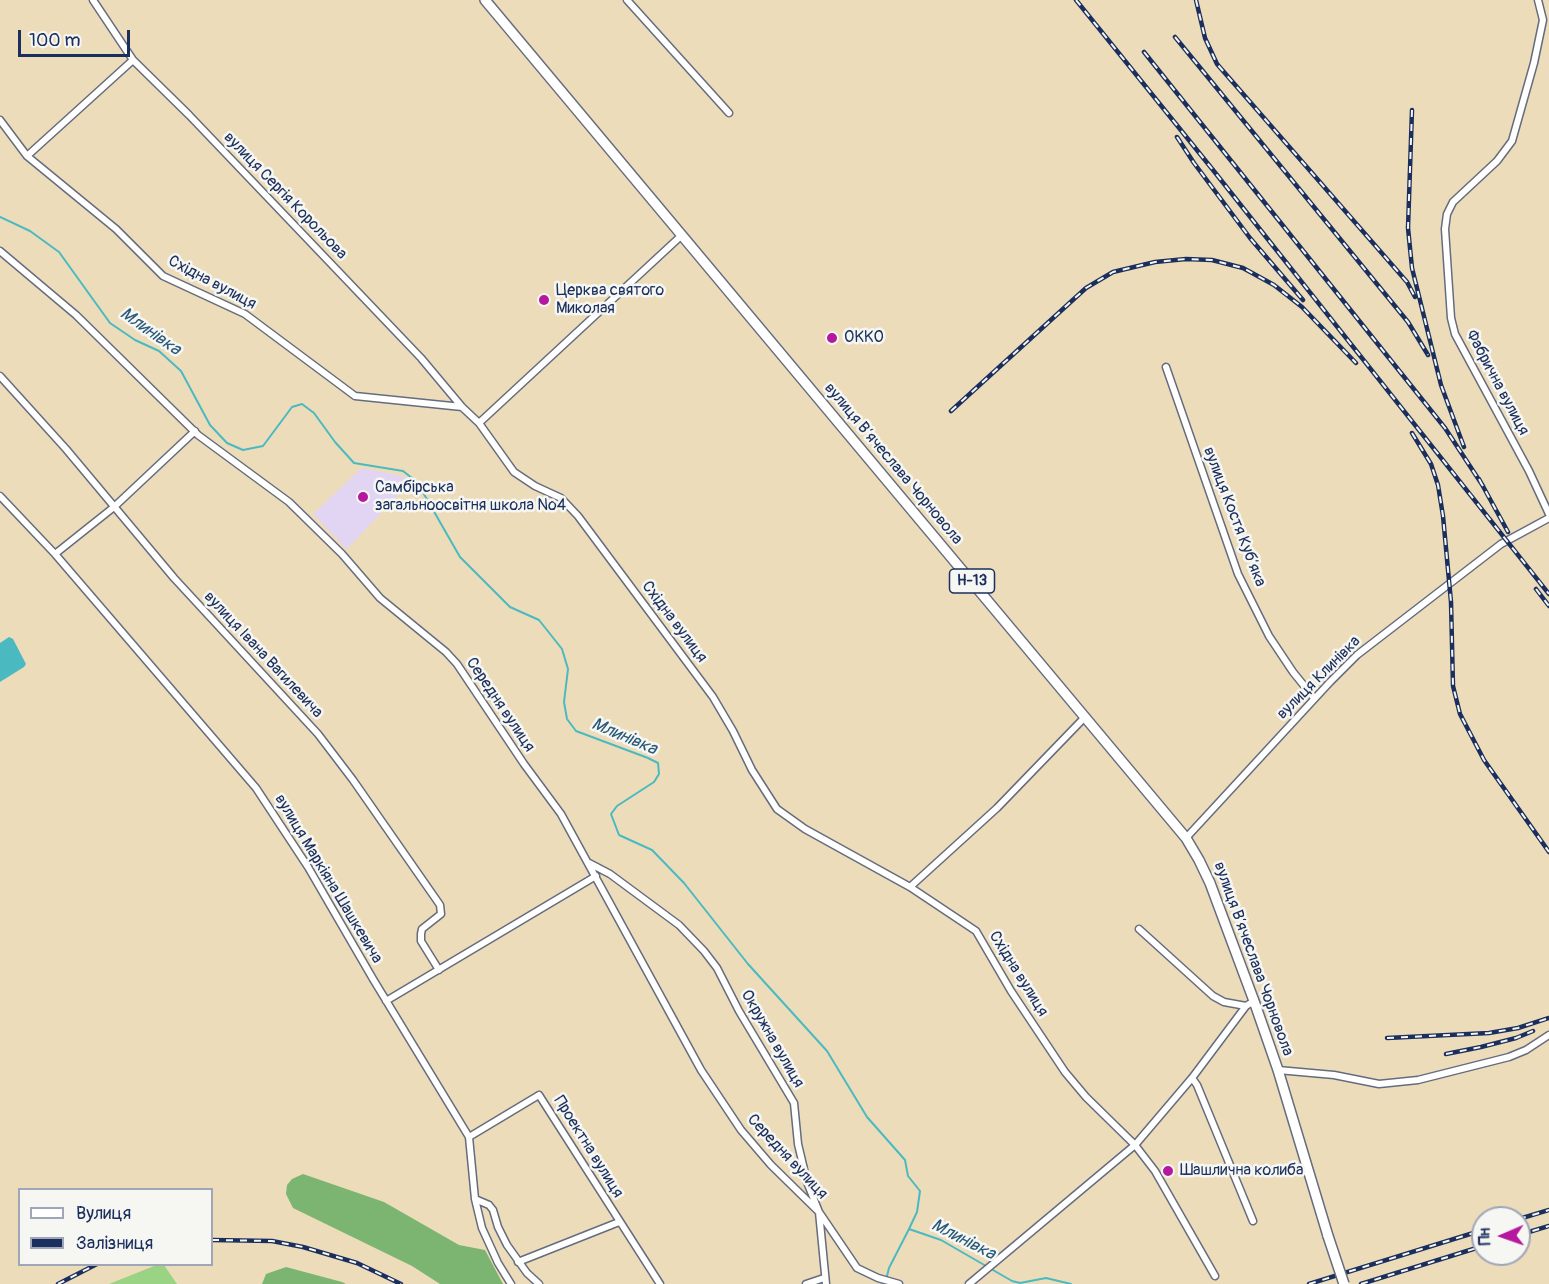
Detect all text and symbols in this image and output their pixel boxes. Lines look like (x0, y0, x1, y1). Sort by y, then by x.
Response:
scale bar (21, 18, 134, 56)
text: 100 m (29, 29, 81, 52)
street label: вулиця Сергія Корольова (219, 128, 351, 264)
street label: Східна вулиця (165, 252, 259, 314)
place label: Церква святого Миколая (556, 281, 664, 319)
marker: Церква святого Миколая (537, 293, 551, 307)
water label: Млинівка (115, 303, 185, 361)
street label: Фабрична вулиця (1461, 327, 1533, 439)
place label: OKKO (844, 328, 884, 348)
marker: OKKO (825, 331, 839, 345)
street label: вулиця Вʼячеслава Чорновола (820, 379, 966, 549)
street label: вулиця Костя Кубʼяка (1199, 444, 1269, 590)
place label: Самбірська загальноосвітня школа №4 (375, 478, 566, 516)
marker: Самбірська загальноосвітня школа №4 (356, 490, 370, 504)
road number: Н-13 (950, 569, 994, 593)
street label: Східна вулиця (637, 577, 711, 667)
street label: вулиця Івана Вагилевича (199, 588, 327, 722)
street label: вулиця Клинівка (1273, 632, 1365, 724)
street label: Середня вулиця (461, 654, 539, 756)
water label: Млинівка (588, 714, 660, 760)
street label: вулиця Маркіяна Шашкевича (270, 791, 386, 967)
street label: вулиця Вʼячеслава Чорновола (1209, 859, 1297, 1059)
street label: Східна вулиця (984, 928, 1052, 1020)
street label: Окружна вулиця (736, 987, 808, 1091)
street label: Проектна вулиця (549, 1092, 627, 1202)
street label: Середня вулиця (743, 1110, 831, 1204)
place label: Шашлична колиба (1180, 1161, 1303, 1181)
marker: Шашлична колиба (1161, 1164, 1175, 1178)
legend (18, 1188, 213, 1266)
text: Вулиця (76, 1202, 131, 1225)
north arrow (1471, 1206, 1531, 1266)
water label: Млинівка (927, 1215, 999, 1265)
text: Пн (1475, 1227, 1495, 1246)
text: Залізниця (76, 1232, 153, 1255)

